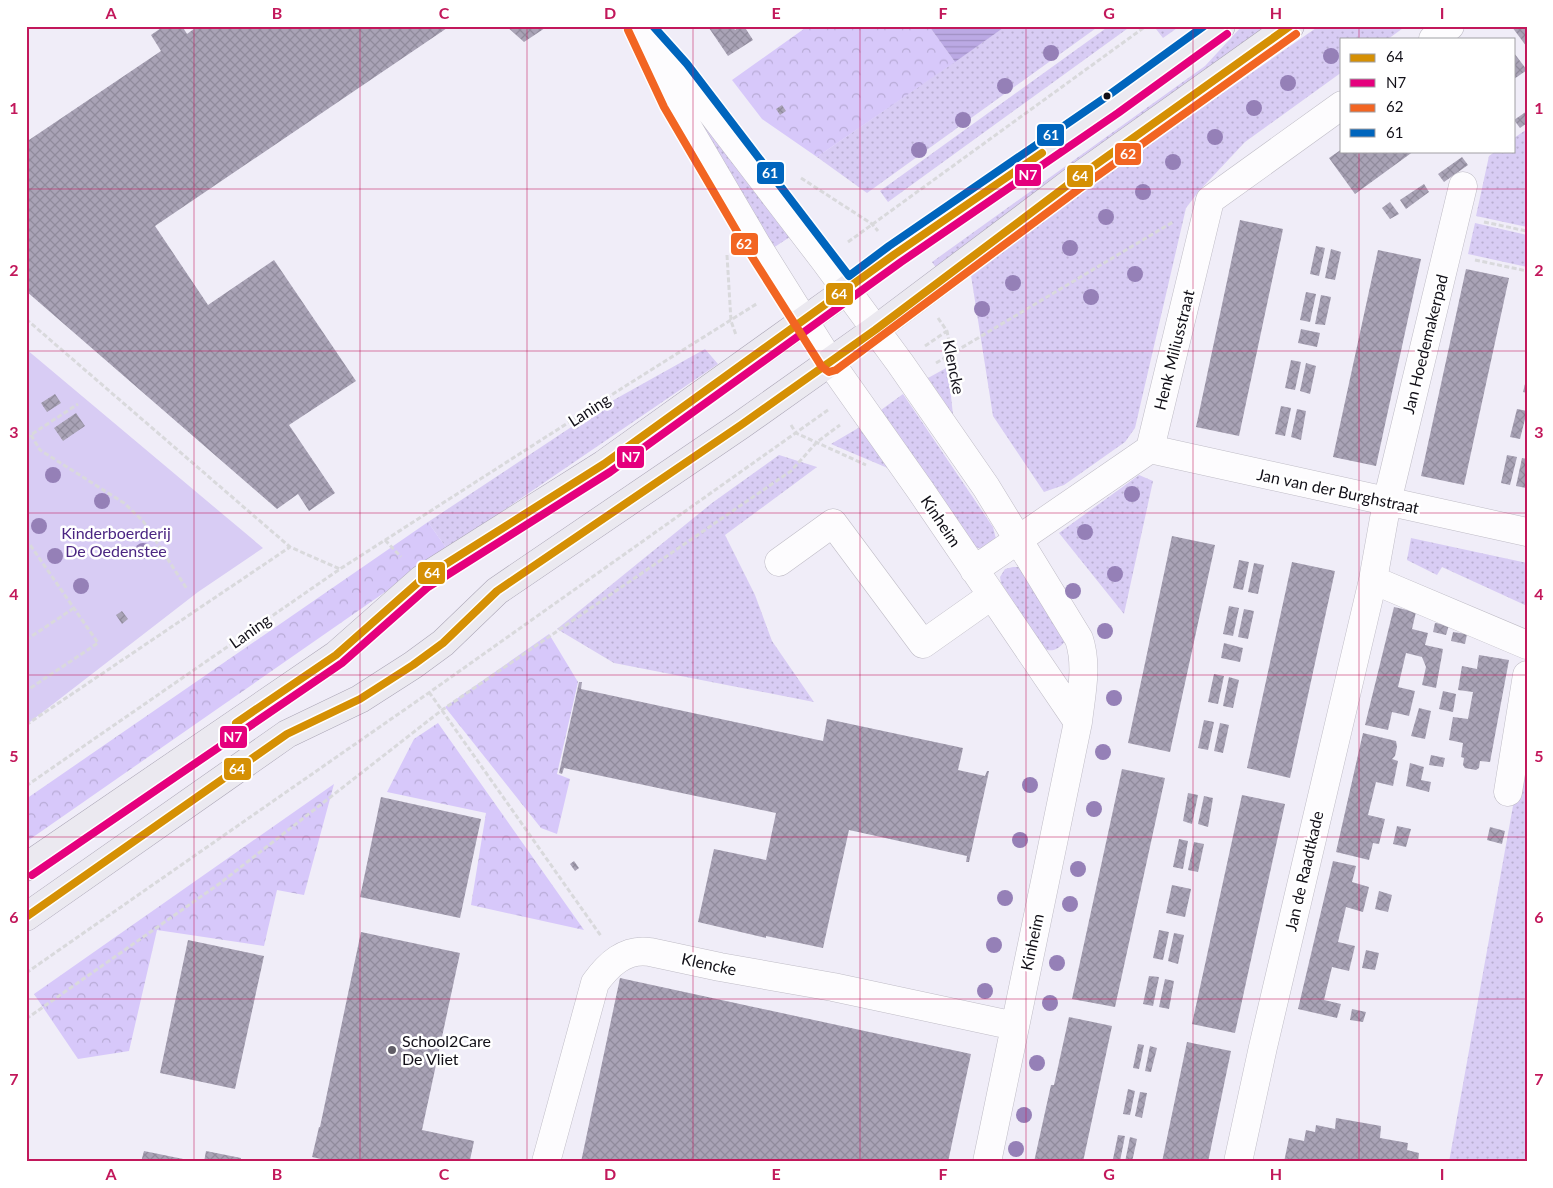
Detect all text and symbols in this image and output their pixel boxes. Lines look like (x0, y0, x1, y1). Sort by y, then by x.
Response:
text: A (104, 3, 117, 22)
text: B (272, 3, 282, 22)
text: C (439, 3, 450, 22)
text: D (604, 3, 616, 22)
text: E (771, 3, 781, 22)
text: F (938, 3, 948, 22)
text: G (1103, 3, 1115, 22)
text: H (1270, 3, 1282, 22)
text: I (1440, 3, 1444, 22)
legend (1340, 38, 1516, 152)
text: 64 (1386, 47, 1404, 65)
text: N7 (1386, 73, 1406, 91)
unlabelled marker (1102, 91, 1112, 101)
text: 62 (1386, 97, 1403, 115)
text: 1 (9, 98, 19, 117)
text: 1 (1534, 98, 1544, 117)
line badge: 61 (1036, 123, 1065, 147)
text: 61 (1386, 123, 1403, 141)
text: 61 (1043, 126, 1059, 143)
line badge: 62 (1114, 142, 1142, 166)
text: 62 (1120, 145, 1136, 162)
line badge: 61 (756, 161, 785, 185)
line badge: N7 (1014, 163, 1042, 187)
text: 61 (762, 164, 778, 181)
line badge: 64 (1066, 164, 1094, 188)
text: N7 (1019, 166, 1037, 183)
text: 64 (1072, 167, 1088, 184)
line badge: 62 (730, 232, 759, 256)
text: 62 (736, 235, 752, 252)
text: 2 (9, 260, 19, 279)
text: 2 (1534, 260, 1544, 279)
street label: Jan Hoedemakerpad (1398, 272, 1451, 416)
line badge: 64 (825, 282, 854, 306)
text: 64 (831, 285, 847, 302)
street label: Henk Miliusstraat (1149, 287, 1198, 412)
street label: Klencke (940, 338, 969, 396)
street label: Laning (564, 389, 613, 430)
text: 3 (9, 422, 19, 441)
text: 3 (1534, 422, 1544, 441)
line badge: N7 (616, 445, 645, 469)
text: N7 (622, 448, 640, 465)
street label: Jan van der Burghstraat (1255, 464, 1421, 517)
street label: Kinheim (917, 491, 965, 550)
park label: Kinderboerderij De Oedenstee (61, 523, 171, 560)
line badge: 64 (417, 561, 446, 585)
text: 64 (424, 564, 440, 581)
text: 4 (9, 584, 19, 603)
text: 4 (1534, 584, 1544, 603)
street label: Laning (225, 610, 274, 652)
line badge: N7 (219, 725, 248, 749)
text: N7 (224, 728, 242, 745)
text: 5 (9, 746, 19, 765)
text: 5 (1534, 746, 1544, 765)
line badge: 64 (223, 757, 252, 781)
text: 64 (229, 760, 245, 777)
street label: Jan de Raadtkade (1280, 809, 1327, 933)
text: 6 (9, 907, 19, 926)
text: 6 (1534, 907, 1544, 926)
street label: Kinheim (1016, 912, 1047, 972)
street label: Klencke (680, 948, 738, 979)
place label: School2Care De Vliet (402, 1031, 491, 1068)
marker: School2Care De Vliet (386, 1044, 398, 1056)
text: 7 (9, 1069, 19, 1088)
text: 7 (1534, 1069, 1544, 1088)
text: A (104, 1164, 117, 1183)
text: B (272, 1164, 282, 1183)
text: C (439, 1164, 450, 1183)
text: D (604, 1164, 616, 1183)
text: E (771, 1164, 781, 1183)
text: F (938, 1164, 948, 1183)
text: G (1103, 1164, 1115, 1183)
text: H (1270, 1164, 1282, 1183)
text: I (1440, 1164, 1444, 1183)

